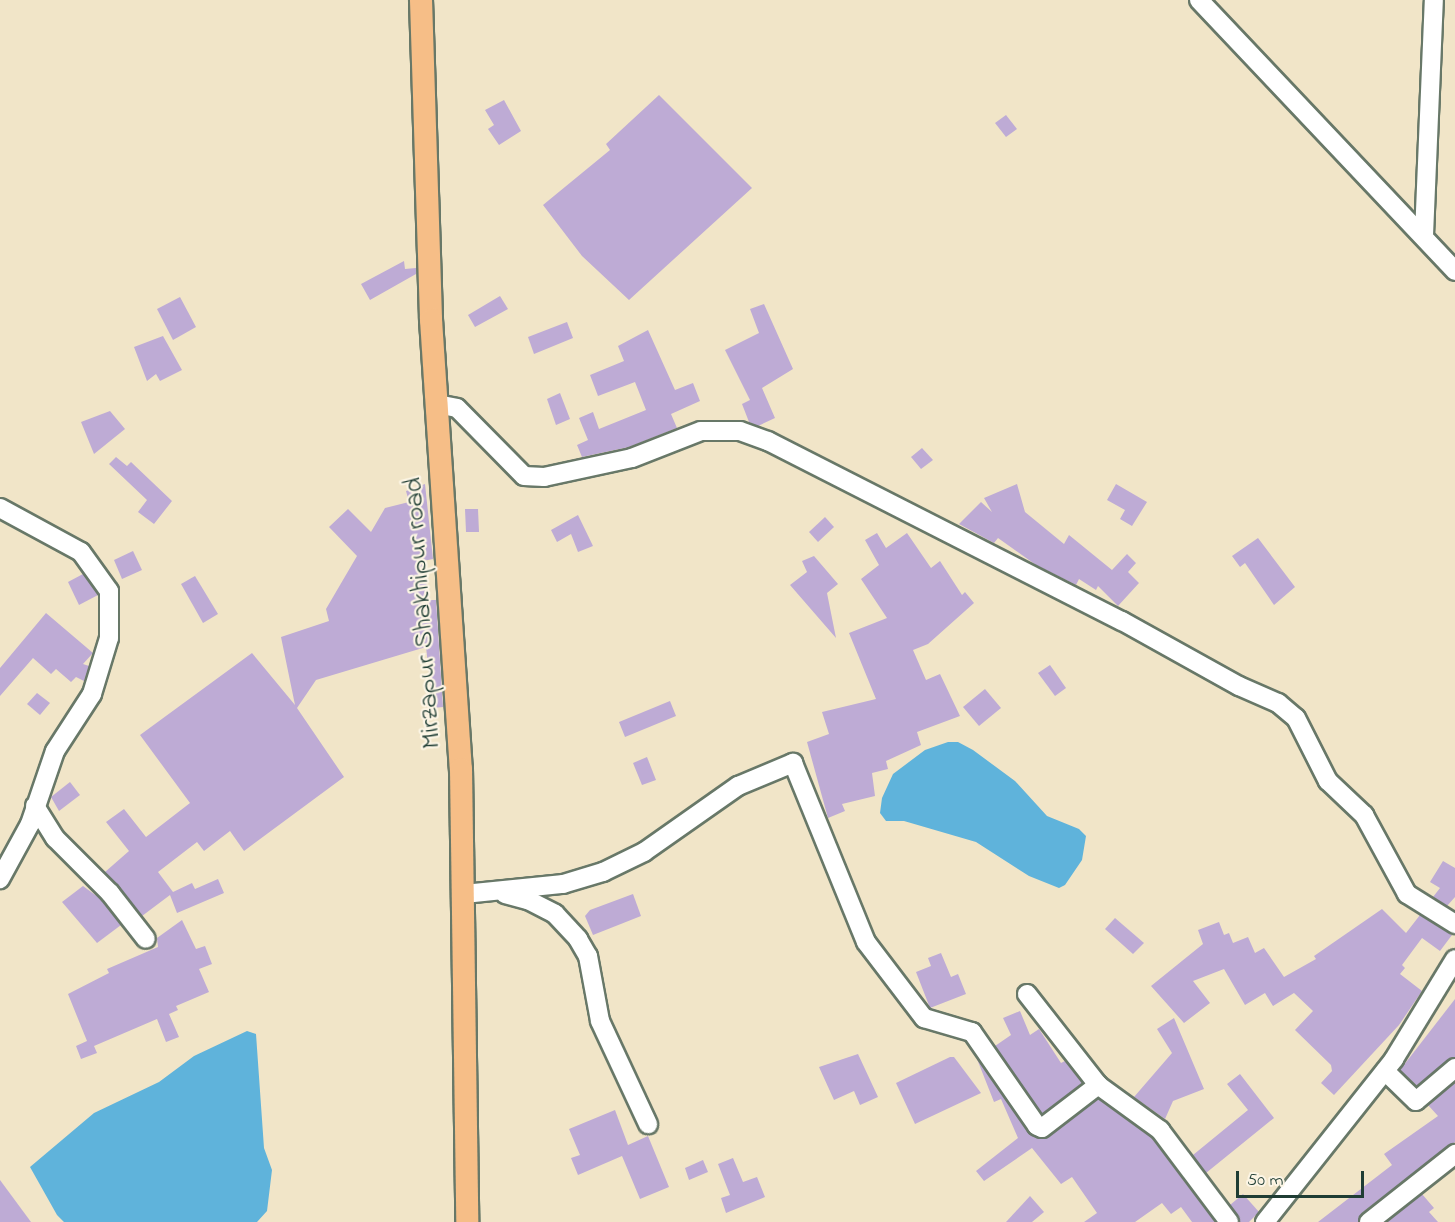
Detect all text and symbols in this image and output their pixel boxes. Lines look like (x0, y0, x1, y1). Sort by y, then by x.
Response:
street label: Mirzapur Shakhipur road (397, 476, 449, 750)
scale bar (1239, 1159, 1366, 1197)
text: 50 m (1247, 1168, 1284, 1194)

